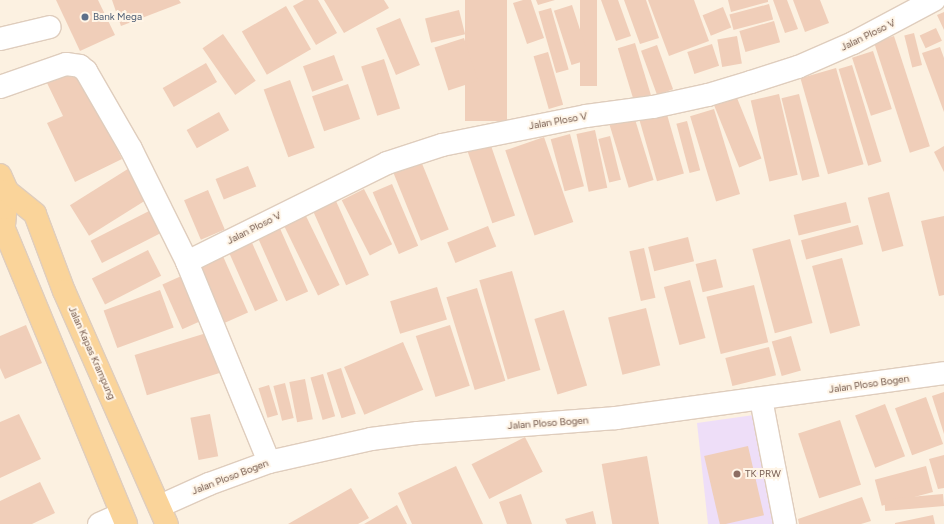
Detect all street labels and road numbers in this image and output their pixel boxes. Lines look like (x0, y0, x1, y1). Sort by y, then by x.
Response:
street label: Jalan Ploso V (839, 17, 897, 53)
street label: Jalan Ploso V (528, 110, 588, 132)
street label: Jalan Ploso V (225, 209, 283, 247)
street label: Jalan Kapas Krampung (66, 304, 118, 402)
street label: Jalan Ploso Bogen (828, 372, 910, 396)
street label: Jalan Ploso Bogen (507, 414, 589, 432)
street label: Jalan Ploso Bogen (190, 457, 270, 497)

